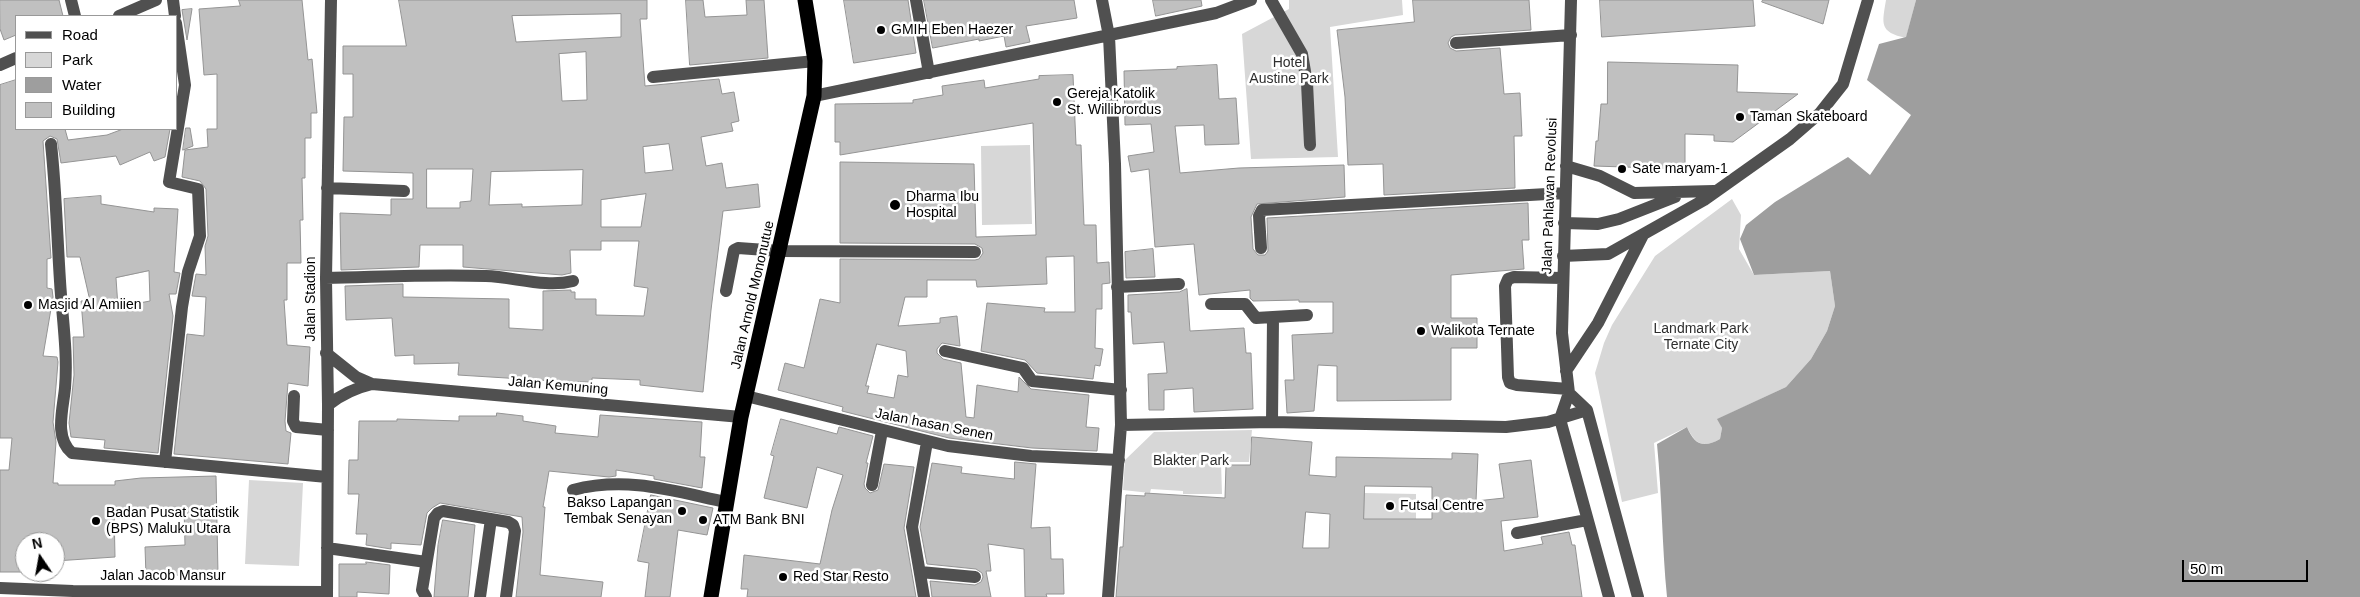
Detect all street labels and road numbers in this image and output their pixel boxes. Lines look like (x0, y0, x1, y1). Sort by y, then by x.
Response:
street label: Jalan Pahlawan Revolusi (1539, 118, 1561, 274)
street label: Jalan Arnold Mononutue (728, 219, 778, 371)
street label: Jalan Stadion (303, 257, 319, 341)
street label: Jalan Kemuning (507, 373, 609, 399)
street label: Jalan hasan Senen (874, 405, 994, 445)
street label: Jalan Jacob Mansur (100, 568, 226, 584)

